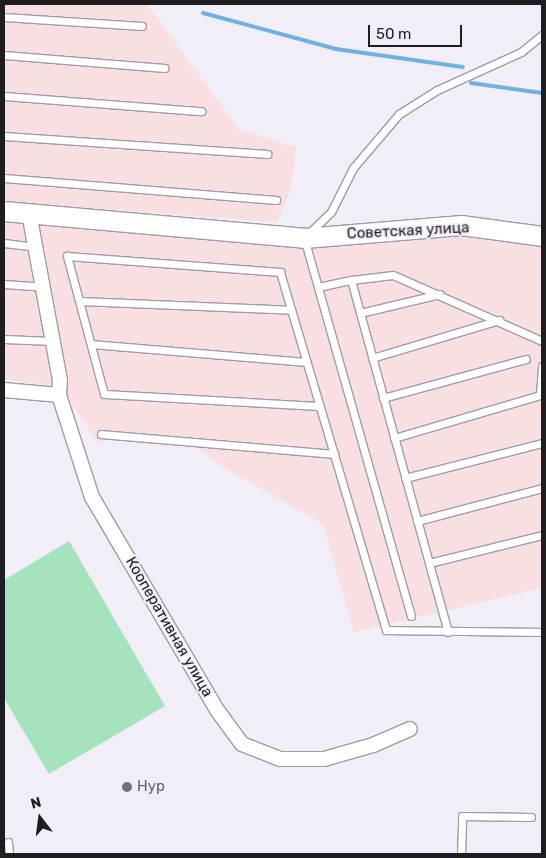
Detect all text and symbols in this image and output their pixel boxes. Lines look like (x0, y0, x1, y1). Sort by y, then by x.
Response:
scale bar (371, 15, 465, 47)
text: 50 m (376, 25, 411, 43)
street label: Советская улица (346, 219, 470, 243)
street label: Кооперативная улица (122, 554, 216, 700)
place label: Нур (137, 778, 165, 796)
marker: Нур (121, 781, 133, 793)
north arrow (15, 793, 65, 843)
text: N (29, 794, 43, 813)

